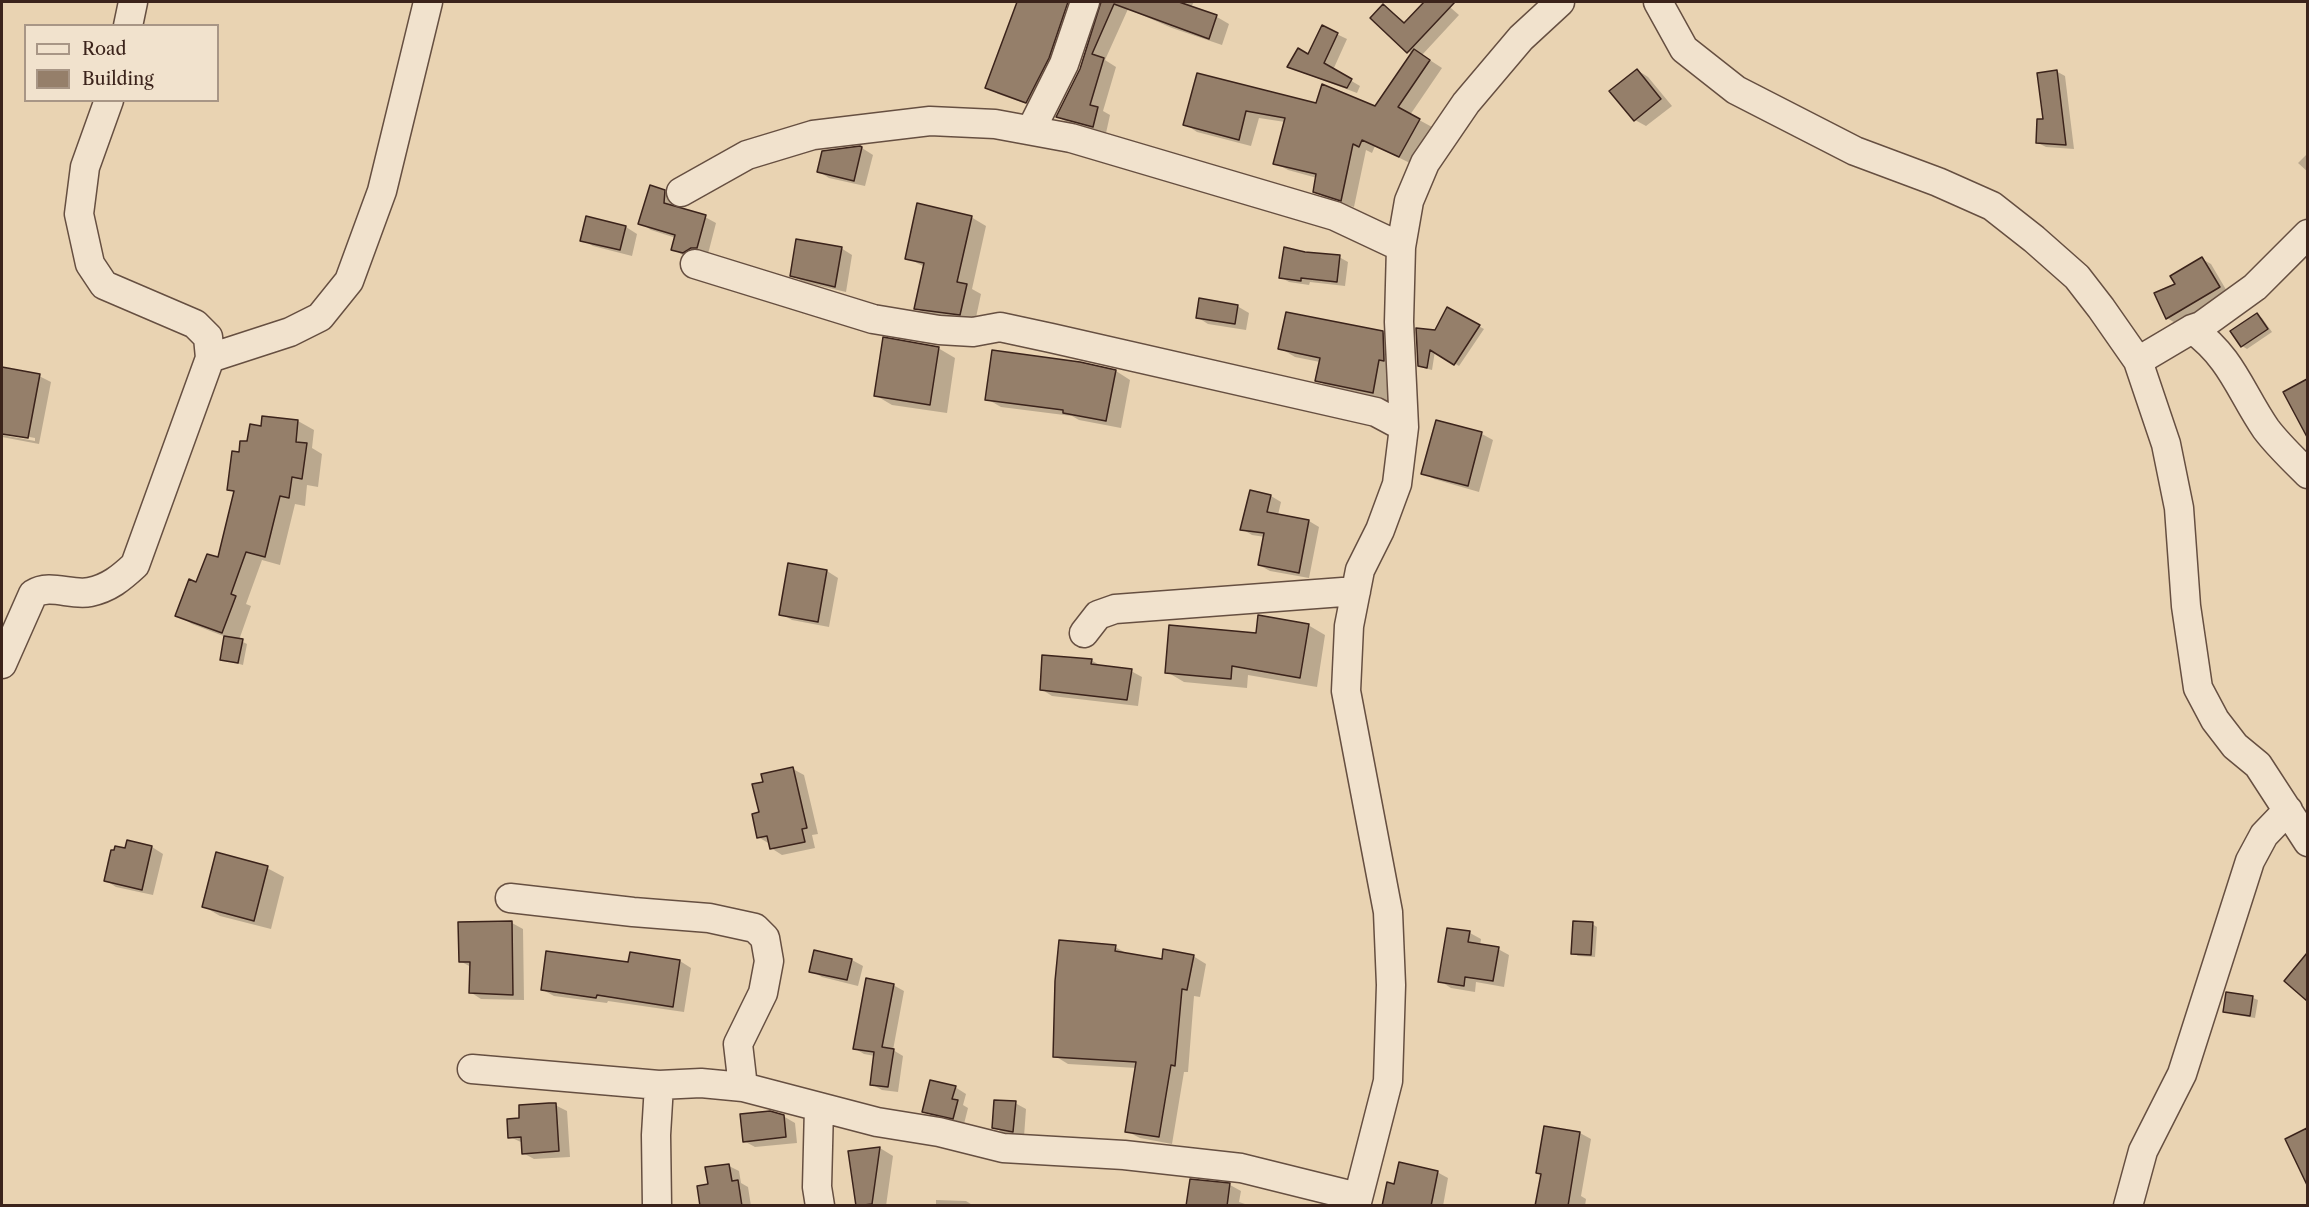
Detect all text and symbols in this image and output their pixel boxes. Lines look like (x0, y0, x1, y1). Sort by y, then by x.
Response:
legend (24, 24, 219, 102)
text: Road (82, 38, 127, 60)
text: Building (82, 68, 154, 90)

